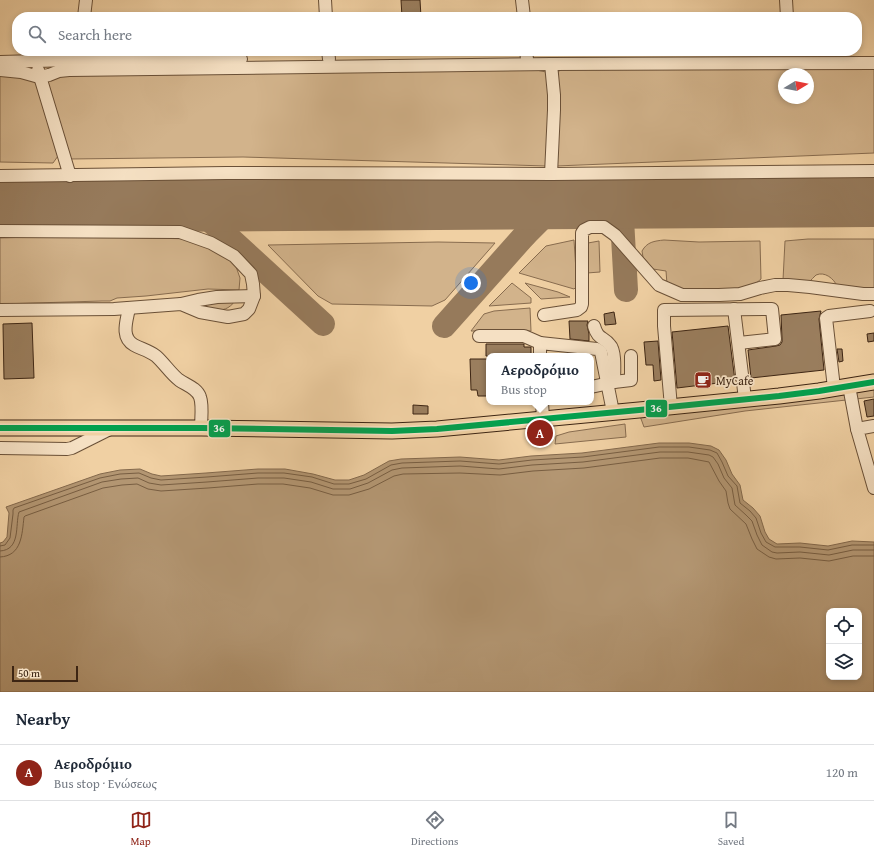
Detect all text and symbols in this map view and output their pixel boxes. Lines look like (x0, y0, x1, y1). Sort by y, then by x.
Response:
search box (12, 12, 862, 56)
icon: search (26, 23, 48, 45)
text: Search here (58, 24, 132, 45)
north arrow (778, 68, 814, 104)
your location (461, 273, 481, 293)
popup (486, 353, 594, 405)
text: Αεροδρόμιο (501, 359, 579, 380)
cafe icon: MyCafe (693, 370, 713, 390)
place label: MyCafe (716, 372, 754, 389)
text: Bus stop (501, 380, 547, 399)
line badge: 36 (645, 399, 668, 418)
text: 36 (650, 400, 662, 416)
pin: A (527, 418, 553, 448)
line badge: 36 (208, 419, 231, 438)
text: 36 (213, 420, 225, 436)
map controls (826, 608, 862, 680)
button: locate (826, 608, 862, 644)
button: layers (826, 644, 862, 680)
scale bar (12, 664, 78, 683)
text: 50 m (18, 665, 40, 681)
text: Nearby (16, 706, 70, 731)
text: Αεροδρόμιο (54, 753, 132, 774)
text: A (25, 763, 33, 782)
text: 120 m (826, 763, 858, 782)
text: Bus stop · Ενώσεως (54, 774, 157, 793)
tab: Map (130, 809, 152, 849)
tab: Directions (411, 809, 458, 849)
tab: Saved (718, 809, 744, 849)

